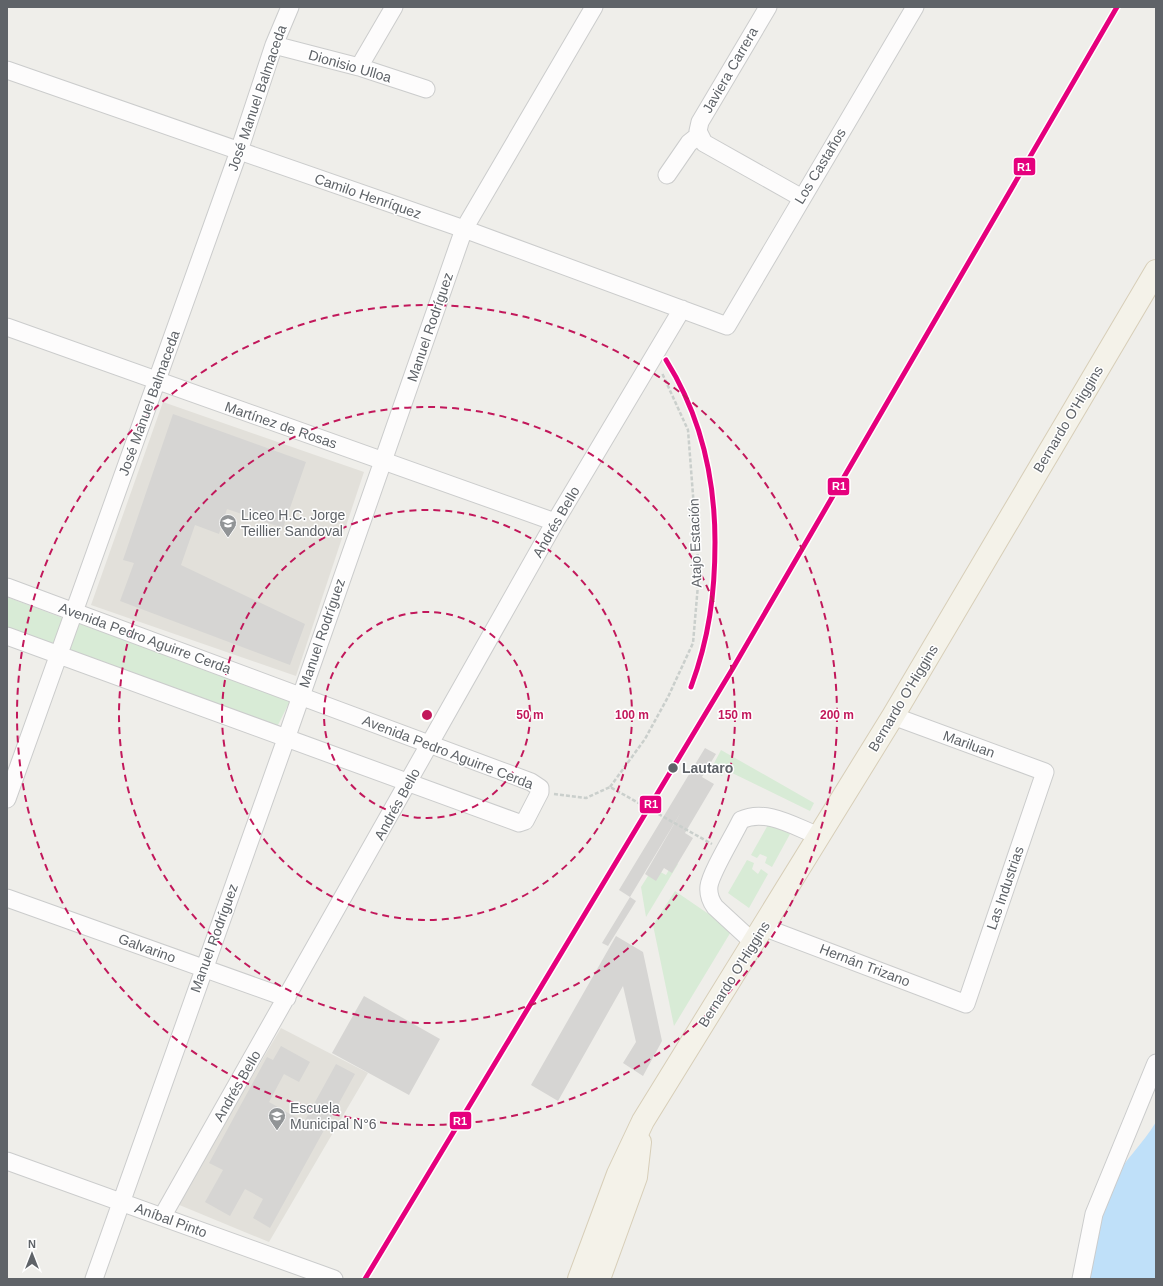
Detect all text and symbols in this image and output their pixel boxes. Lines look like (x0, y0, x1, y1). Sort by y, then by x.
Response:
street label: José Manuel Balmaceda (224, 23, 290, 173)
street label: Javiera Carrera (699, 24, 761, 116)
street label: Dionisio Ulloa (307, 47, 394, 86)
street label: Los Castaños (791, 125, 849, 207)
line badge: R1 (1013, 157, 1036, 176)
text: R1 (1017, 161, 1031, 173)
street label: Camilo Henríquez (312, 170, 424, 222)
street label: Manuel Rodríguez (404, 270, 456, 384)
street label: José Manuel Balmaceda (115, 328, 183, 478)
street label: Bernardo O'Higgins (1030, 363, 1106, 475)
street label: Martínez de Rosas (223, 398, 339, 452)
line badge: R1 (827, 477, 850, 496)
text: R1 (832, 480, 846, 492)
street label: Andrés Bello (529, 483, 583, 560)
street label: Atajo Estación (685, 498, 705, 588)
place label: Liceo H.C. Jorge Teillier Sandoval (241, 507, 345, 539)
school or university icon: Liceo H.C. Jorge Teillier Sandoval (218, 513, 238, 538)
street label: Manuel Rodríguez (296, 576, 348, 690)
street label: Avenida Pedro Aguirre Cerda (57, 599, 233, 677)
street label: Bernardo O'Higgins (865, 642, 941, 754)
centre of rings (420, 708, 434, 722)
text: 50 m (516, 708, 544, 722)
text: 100 m (615, 708, 649, 722)
text: 150 m (718, 708, 752, 722)
text: 200 m (820, 708, 854, 722)
street label: Avenida Pedro Aguirre Cerda (360, 712, 536, 792)
street label: Mariluan (941, 727, 997, 761)
place label: Lautaro (682, 760, 733, 776)
marker: Lautaro (666, 761, 680, 775)
street label: Andrés Bello (371, 765, 423, 843)
line badge: R1 (639, 795, 662, 814)
text: R1 (644, 798, 658, 810)
street label: Las Industrias (983, 844, 1027, 932)
street label: Manuel Rodríguez (187, 882, 241, 994)
street label: Bernardo O'Higgins (695, 918, 773, 1030)
street label: Galvarino (116, 930, 178, 966)
street label: Hernán Trizano (817, 940, 913, 990)
street label: Andrés Bello (210, 1047, 264, 1124)
place label: Escuela Municipal N°6 (290, 1100, 377, 1132)
school or university icon: Escuela Municipal N°6 (267, 1106, 287, 1131)
line badge: R1 (449, 1111, 472, 1130)
text: R1 (453, 1115, 467, 1127)
street label: Aníbal Pinto (133, 1200, 209, 1241)
north arrow (12, 1234, 52, 1274)
text: N (28, 1238, 36, 1250)

